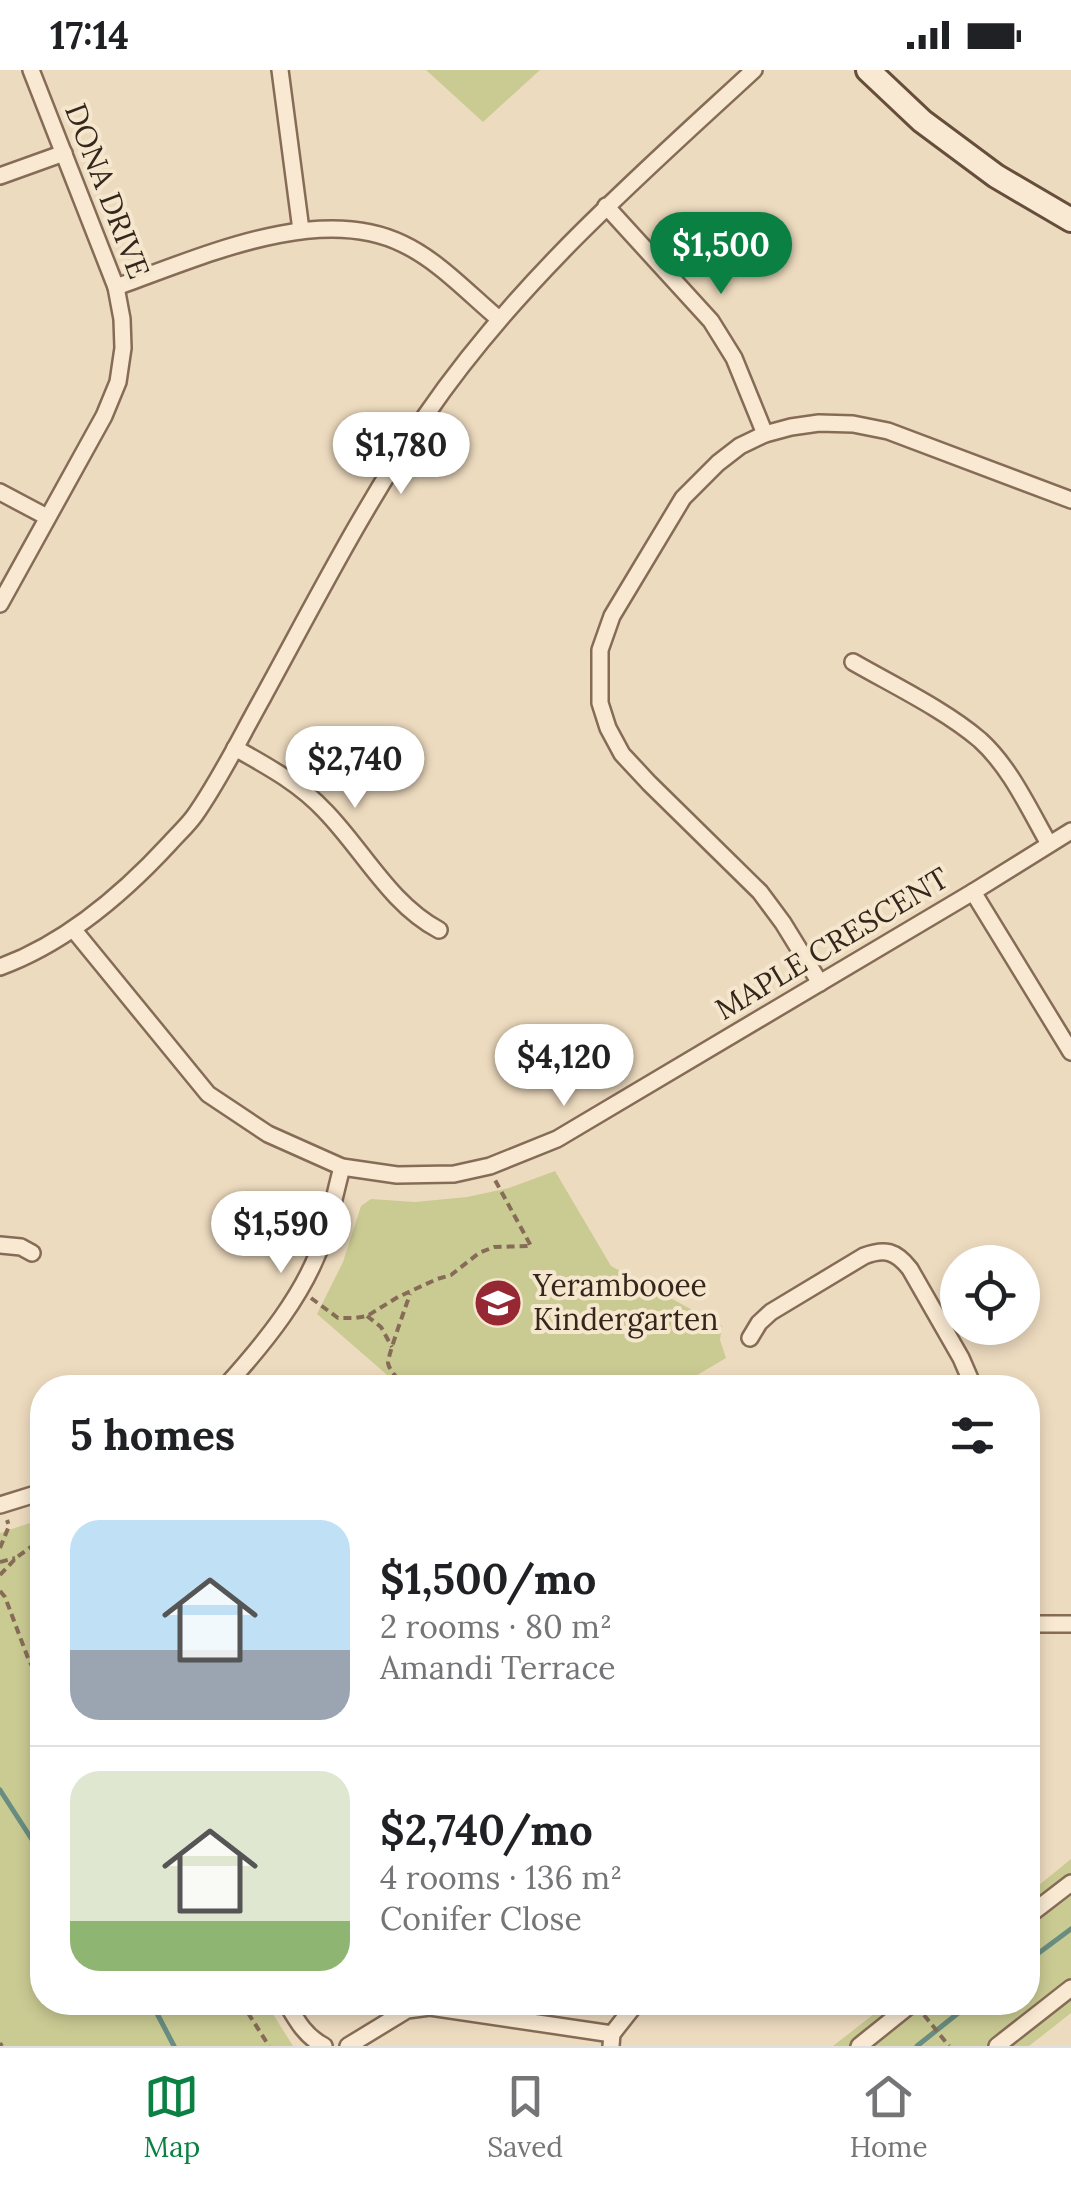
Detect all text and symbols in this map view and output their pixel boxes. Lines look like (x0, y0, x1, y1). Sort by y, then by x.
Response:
text: 17:14 (50, 11, 129, 59)
street label: DONA DRIVE (57, 98, 159, 284)
pin: $1,500 (640, 212, 802, 297)
text: $1,500 (672, 224, 770, 265)
pin: $1,780 (320, 412, 482, 497)
text: $1,780 (355, 424, 447, 465)
pin: $2,740 (274, 726, 436, 811)
text: $2,740 (307, 738, 403, 779)
street label: MAPLE CRESCENT (708, 859, 955, 1028)
pin: $4,120 (483, 1024, 645, 1109)
text: $4,120 (517, 1036, 611, 1077)
pin: $1,590 (200, 1191, 362, 1276)
text: $1,590 (233, 1203, 329, 1244)
map controls (940, 1245, 1040, 1345)
button: locate (940, 1245, 1040, 1345)
place label: Yerambooee Kindergarten (532, 1266, 719, 1339)
school or university icon: Yerambooee Kindergarten (472, 1277, 524, 1329)
text: 5 homes (70, 1408, 235, 1462)
icon: filters (945, 1408, 1000, 1463)
text: $1,500/mo (380, 1552, 596, 1606)
icon: home (150, 1560, 270, 1680)
text: 2 rooms · 80 m² (380, 1606, 612, 1647)
text: Amandi Terrace (380, 1647, 616, 1688)
text: $2,740/mo (380, 1803, 593, 1857)
icon: home (150, 1811, 270, 1931)
text: 4 rooms · 136 m² (380, 1857, 622, 1898)
text: Conifer Close (380, 1898, 582, 1939)
tab: Map (143, 2069, 200, 2165)
tab: Saved (487, 2069, 563, 2165)
tab: Home (850, 2069, 928, 2165)

